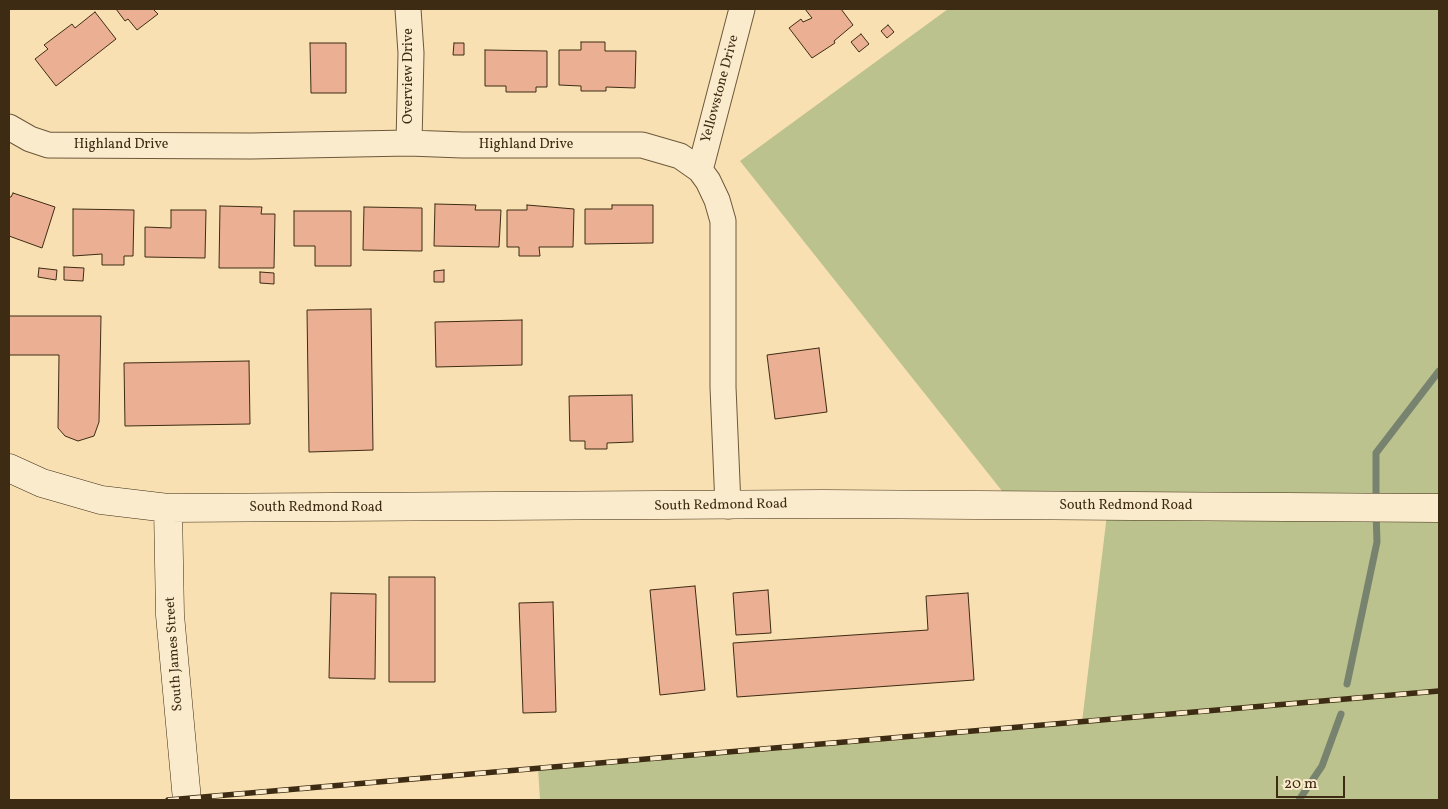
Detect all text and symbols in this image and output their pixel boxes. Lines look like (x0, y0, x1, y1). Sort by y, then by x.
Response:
street label: Overview Drive (401, 28, 417, 124)
street label: Yellowstone Drive (699, 33, 743, 145)
street label: Highland Drive (74, 137, 168, 153)
street label: Highland Drive (479, 137, 573, 153)
street label: South Redmond Road (654, 496, 788, 516)
street label: South Redmond Road (1059, 498, 1193, 514)
street label: South Redmond Road (249, 500, 383, 516)
street label: South James Street (163, 596, 187, 712)
scale bar (1278, 766, 1347, 798)
text: 20 m (1284, 774, 1317, 795)

